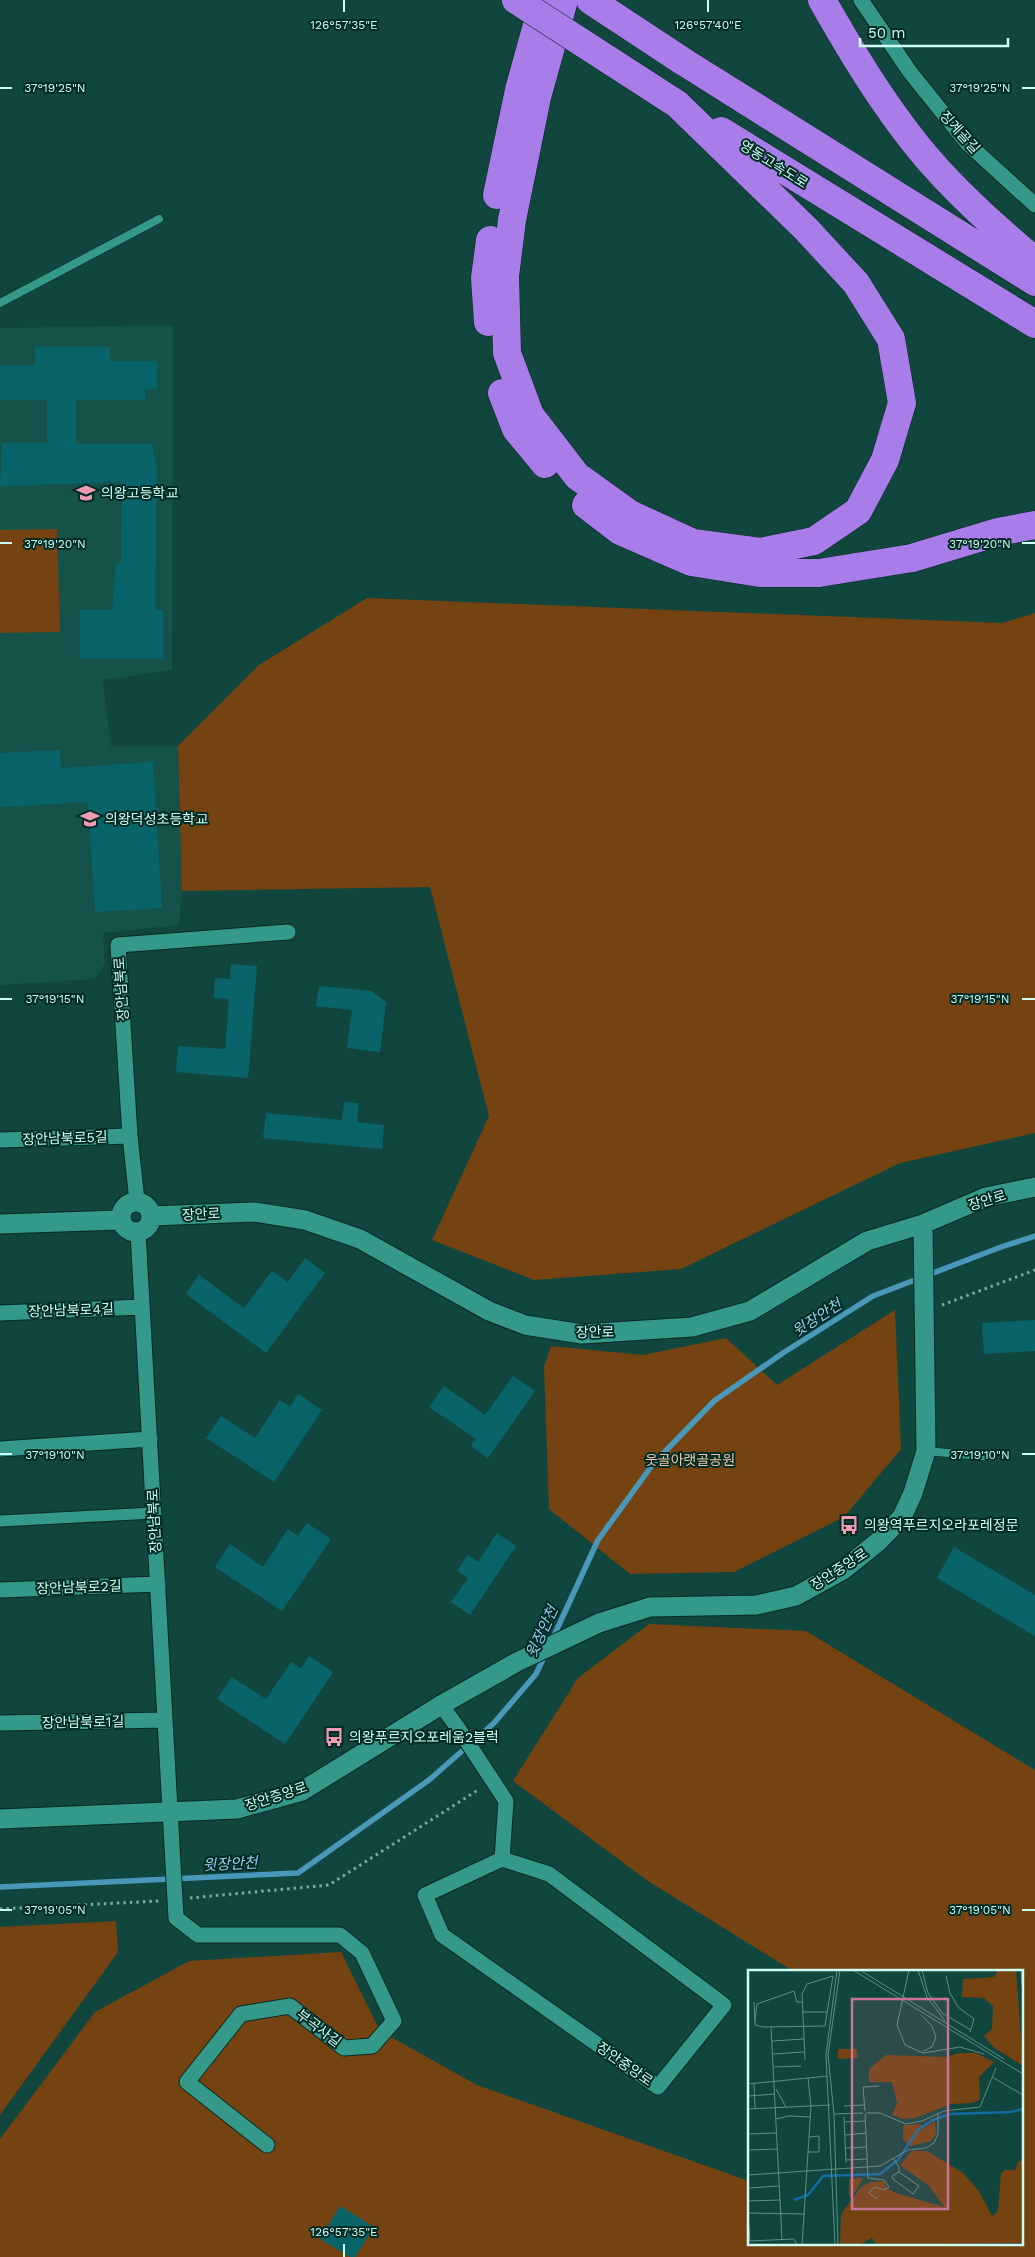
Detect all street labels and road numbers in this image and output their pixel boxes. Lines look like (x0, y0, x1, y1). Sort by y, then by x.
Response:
street label: 징계골길 (937, 107, 983, 157)
street label: 영동고속도로 (737, 137, 811, 191)
street label: 장안남북로 (111, 956, 131, 1022)
street label: 장안남북로5길 (22, 1129, 108, 1147)
street label: 장안로 (966, 1187, 1008, 1213)
street label: 장안로 (181, 1205, 221, 1223)
street label: 장안남북로4길 (28, 1301, 114, 1319)
street label: 장안로 (576, 1324, 615, 1340)
street label: 장안남북로 (144, 1488, 164, 1554)
street label: 장안중앙로 (808, 1545, 870, 1593)
street label: 장안남북로2길 (36, 1578, 122, 1596)
street label: 장안남북로1길 (41, 1713, 125, 1731)
street label: 장안중앙로 (243, 1778, 309, 1814)
street label: 부곡사길 (294, 2006, 344, 2050)
street label: 장안중앙로 (594, 2039, 656, 2089)

